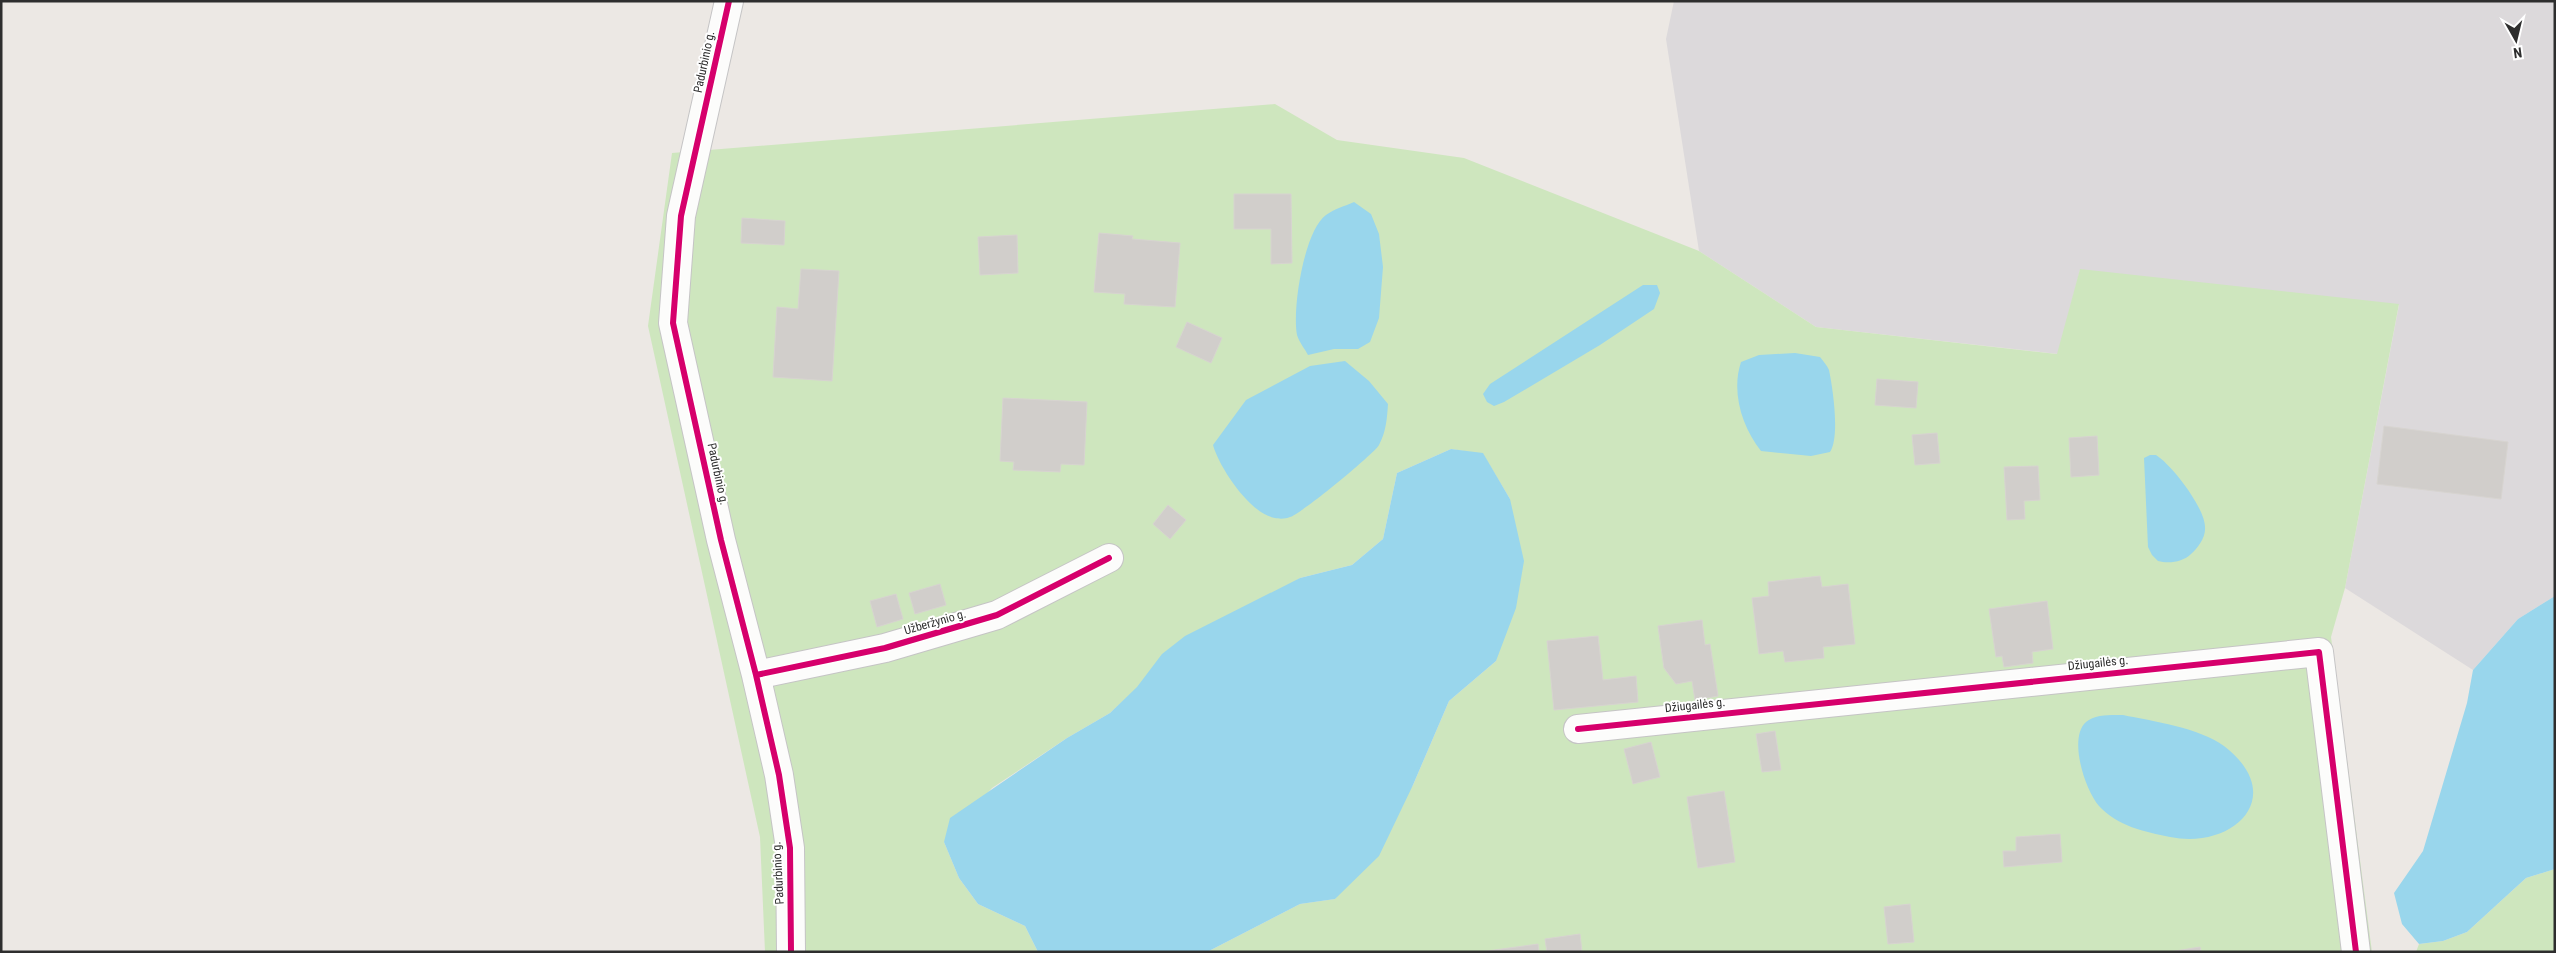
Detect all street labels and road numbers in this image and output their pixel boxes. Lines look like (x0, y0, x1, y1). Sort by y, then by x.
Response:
street label: Padurbinio g. (691, 30, 717, 94)
street label: Padurbinio g. (705, 442, 731, 506)
street label: Užberžynio g. (902, 606, 968, 638)
street label: Džiugailės g. (2067, 653, 2129, 673)
street label: Džiugailės g. (1664, 695, 1726, 715)
street label: Padurbinio g. (769, 841, 787, 905)

